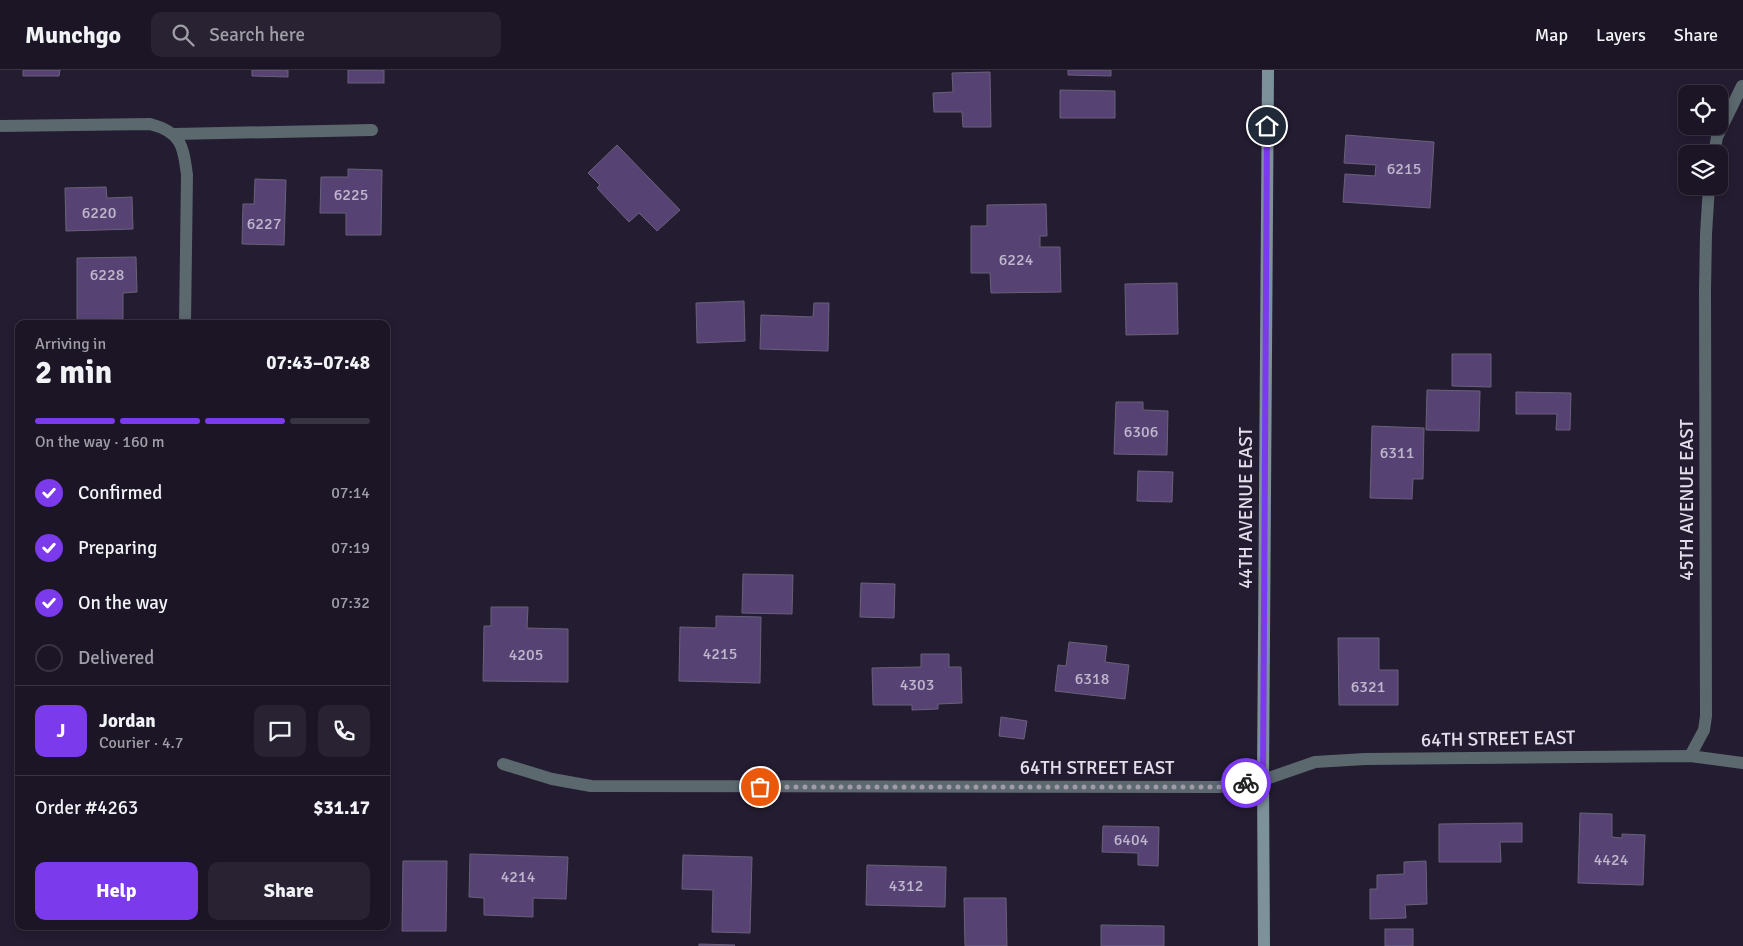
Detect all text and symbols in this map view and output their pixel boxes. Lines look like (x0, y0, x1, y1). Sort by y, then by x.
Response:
search box (151, 12, 501, 57)
text: Munchgo (25, 20, 121, 50)
icon: search (169, 21, 197, 49)
text: Search here (209, 23, 305, 47)
text: Map (1535, 24, 1568, 46)
text: Layers (1596, 24, 1646, 46)
text: Share (1674, 24, 1718, 46)
map controls (1678, 85, 1728, 195)
button: locate (1678, 85, 1728, 135)
pin (1246, 105, 1288, 147)
icon: home (1253, 112, 1281, 140)
button: layers (1678, 145, 1728, 195)
house number: 6215 (1387, 159, 1421, 179)
house number: 6225 (334, 185, 368, 205)
house number: 6220 (82, 203, 116, 223)
house number: 6227 (247, 214, 281, 234)
house number: 6224 (999, 250, 1034, 270)
house number: 6228 (90, 265, 124, 285)
text: Arriving in (35, 334, 106, 354)
text: 07:43–07:48 (266, 351, 370, 375)
text: 2 min (35, 353, 112, 392)
street label: 45TH AVENUE EAST (1675, 419, 1699, 581)
house number: 6306 (1124, 422, 1158, 442)
street label: 44TH AVENUE EAST (1234, 427, 1258, 589)
text: On the way · 160 m (35, 432, 165, 452)
house number: 6311 (1380, 443, 1414, 463)
icon: check (35, 479, 63, 507)
text: Confirmed (78, 481, 162, 505)
text: 07:14 (331, 483, 370, 503)
icon: check (35, 534, 63, 562)
text: Preparing (78, 536, 157, 560)
text: 07:19 (331, 538, 370, 558)
icon: check (35, 589, 63, 617)
text: On the way (78, 591, 168, 615)
text: 07:32 (331, 593, 370, 613)
house number: 4215 (703, 644, 737, 664)
house number: 4205 (509, 645, 543, 665)
text: Delivered (78, 646, 154, 670)
house number: 6318 (1075, 669, 1109, 689)
house number: 4303 (900, 675, 934, 695)
house number: 6321 (1351, 677, 1385, 697)
button: chat (254, 705, 306, 757)
button: phone (318, 705, 370, 757)
text: Jordan (99, 709, 156, 733)
text: J (57, 719, 65, 743)
street label: 64TH STREET EAST (1421, 726, 1576, 752)
text: Courier · 4.7 (99, 733, 183, 753)
street label: 64TH STREET EAST (1020, 756, 1175, 780)
courier (1221, 758, 1271, 808)
pin (739, 766, 781, 808)
icon: bike (1232, 769, 1260, 797)
icon: bag (746, 773, 774, 801)
text: Order #4263 (35, 796, 138, 820)
text: $31.17 (313, 796, 370, 820)
house number: 6404 (1114, 830, 1149, 850)
house number: 4424 (1594, 850, 1629, 870)
button: Help (35, 862, 198, 920)
button: Share (208, 862, 370, 920)
house number: 4214 (501, 867, 536, 887)
house number: 4312 (889, 876, 923, 896)

